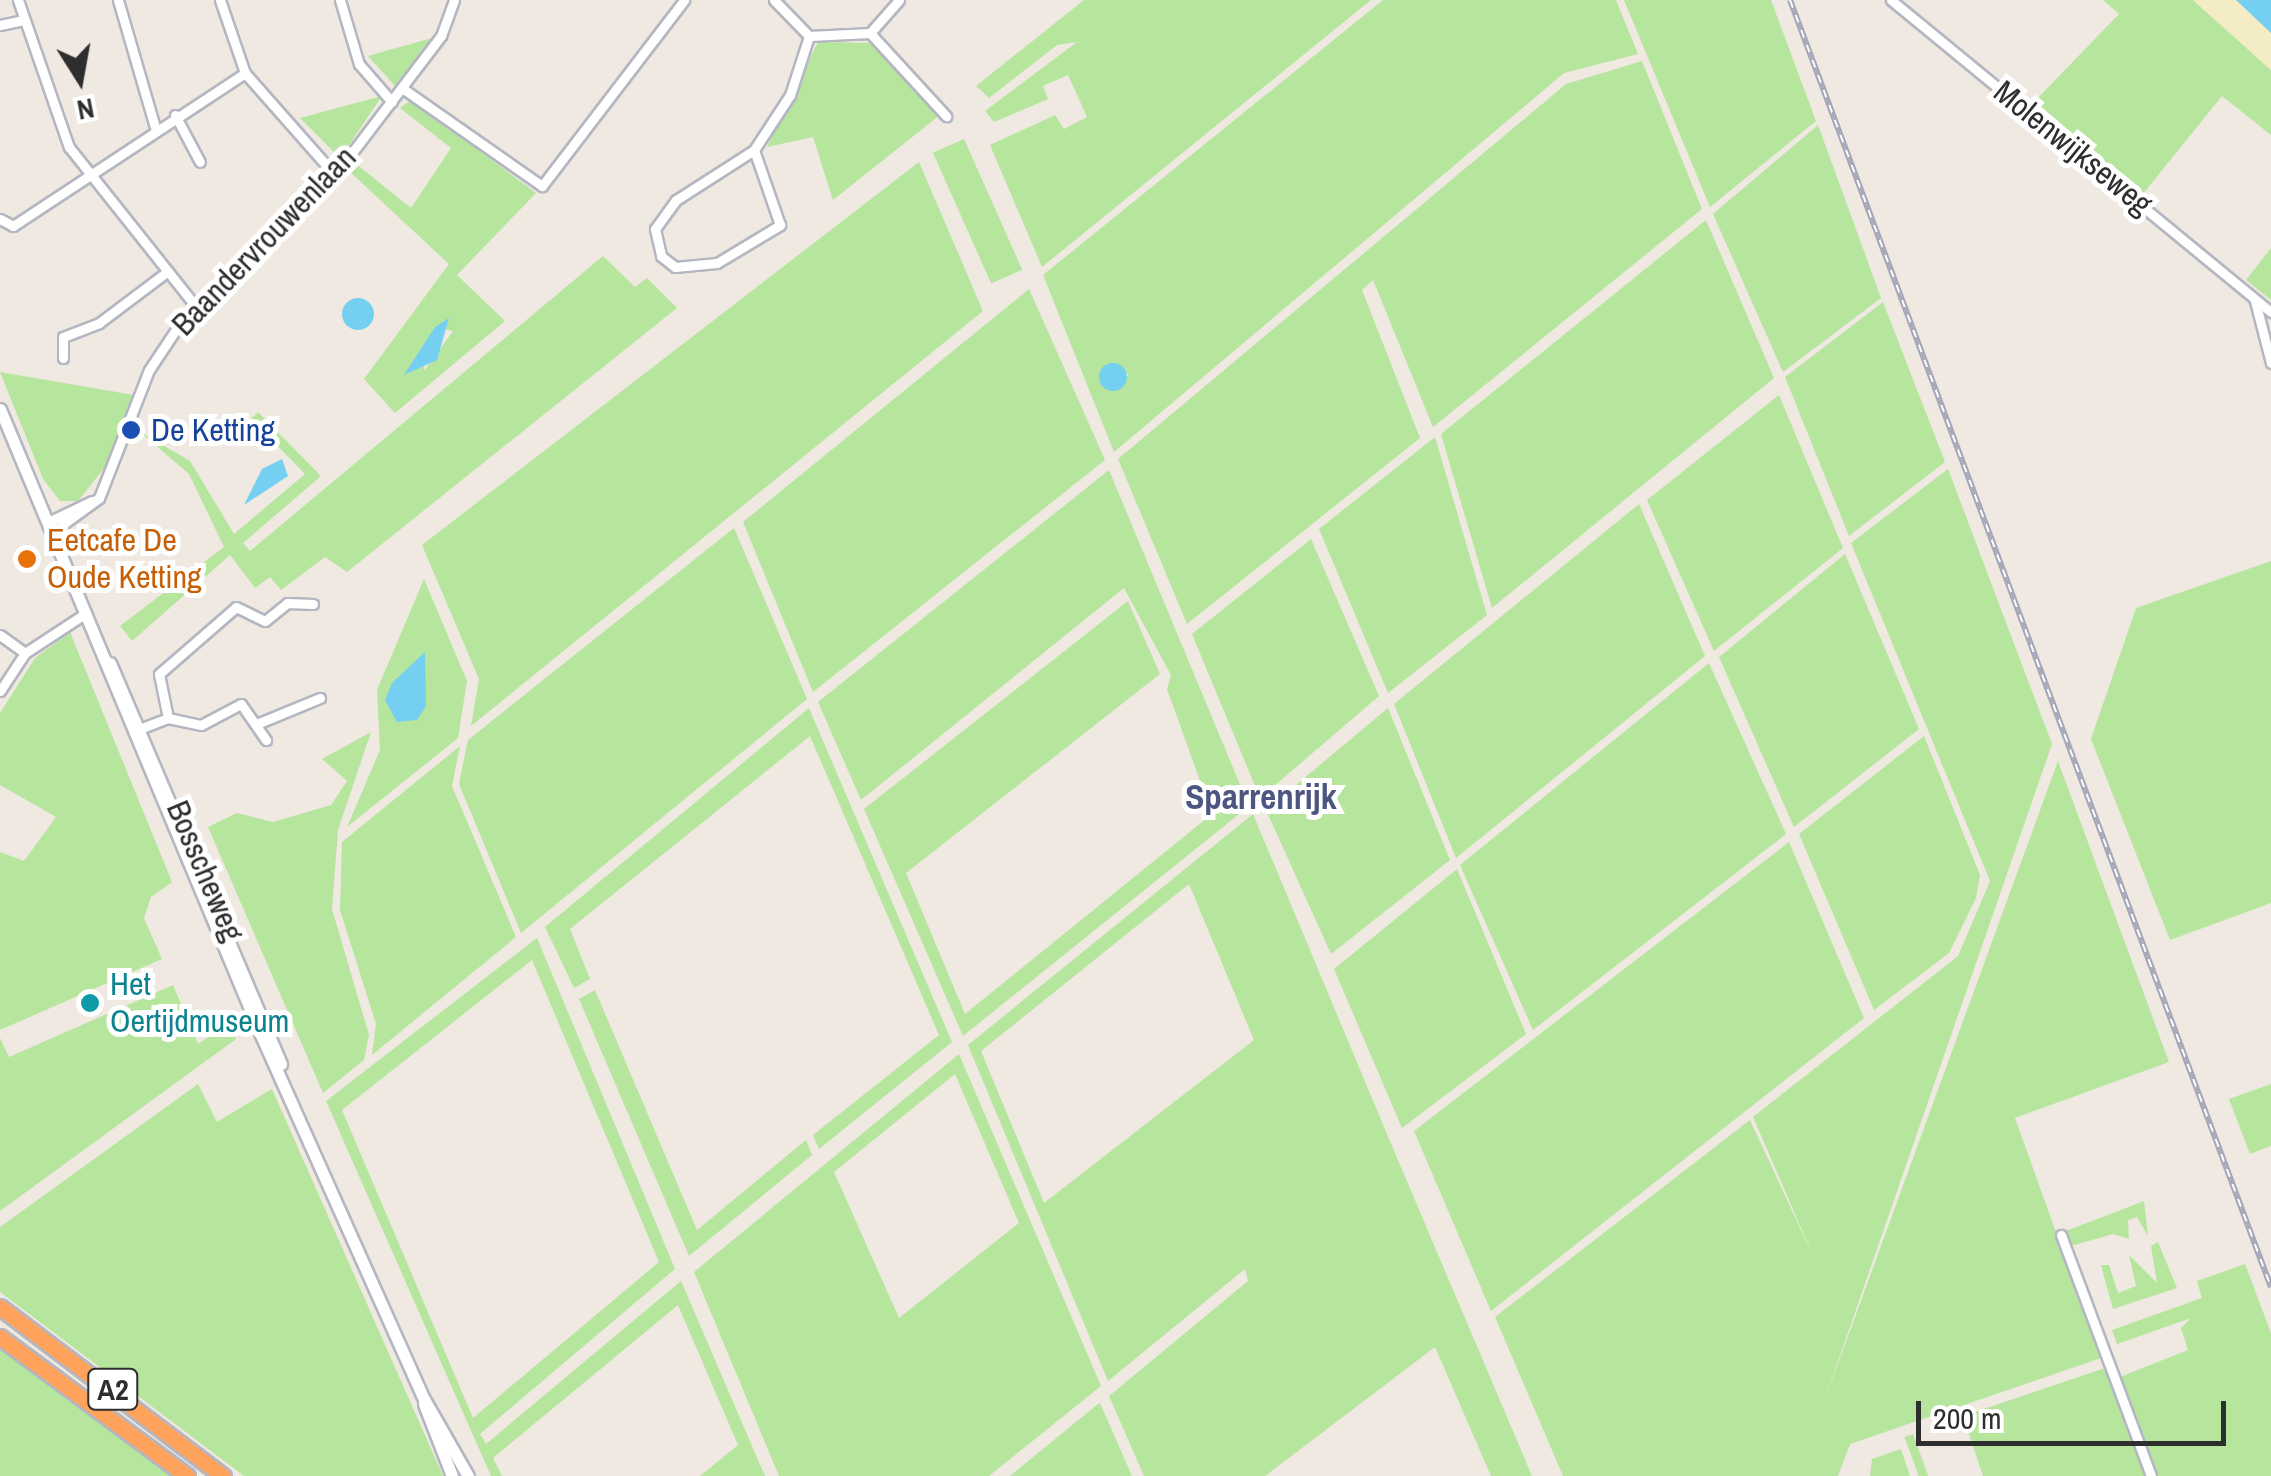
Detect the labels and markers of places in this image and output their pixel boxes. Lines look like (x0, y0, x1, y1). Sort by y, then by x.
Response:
place label: De Ketting (151, 411, 275, 449)
marker: De Ketting (120, 419, 142, 441)
place label: Eetcafe De Oude Ketting (47, 522, 202, 597)
marker: Eetcafe De Oude Ketting (16, 548, 38, 570)
place label: Het Oertijdmuseum (110, 966, 289, 1041)
marker: Het Oertijdmuseum (79, 992, 101, 1014)

